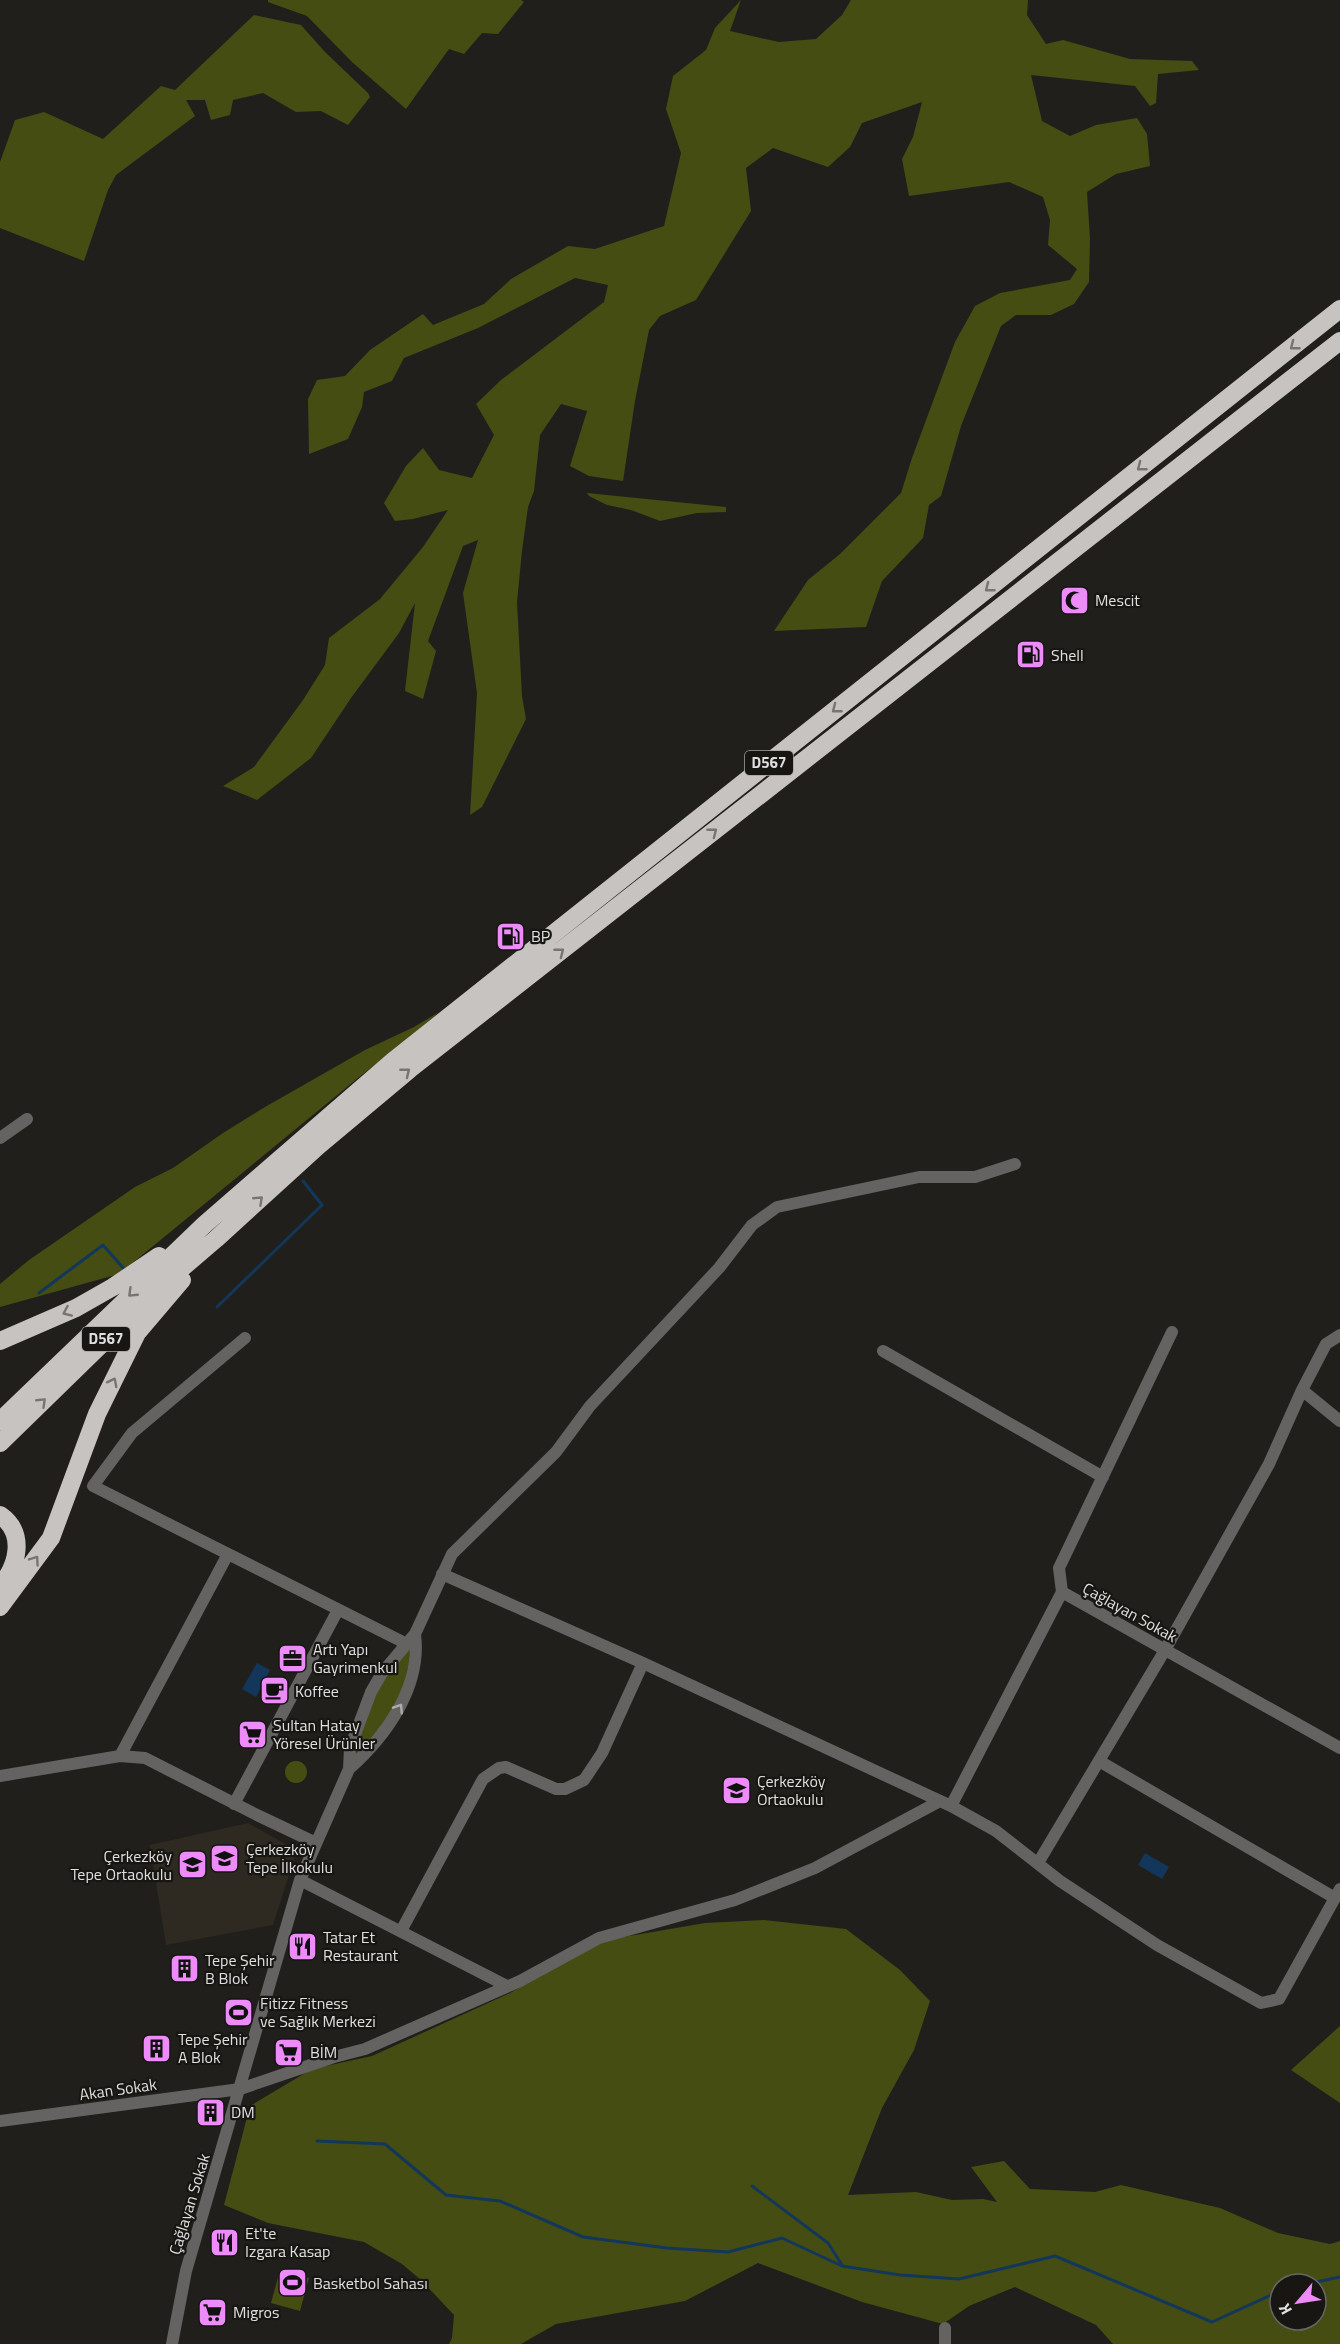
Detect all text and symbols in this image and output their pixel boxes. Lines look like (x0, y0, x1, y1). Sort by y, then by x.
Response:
one-way arrow (1290, 338, 1301, 349)
one-way arrow (1137, 459, 1148, 470)
one-way arrow (985, 581, 996, 592)
mosque icon: Mescit (1058, 584, 1090, 616)
place label: Mescit (1095, 588, 1140, 612)
fuel station icon: Shell (1014, 639, 1046, 671)
place label: Shell (1051, 643, 1084, 667)
one-way arrow (832, 702, 843, 713)
road number: D567 (745, 751, 793, 775)
one-way arrow (707, 828, 718, 839)
fuel station icon: BP (494, 920, 526, 952)
place label: BP (531, 924, 550, 948)
one-way arrow (553, 948, 564, 959)
one-way arrow (400, 1069, 411, 1080)
one-way arrow (252, 1196, 263, 1207)
one-way arrow (129, 1286, 140, 1297)
one-way arrow (62, 1304, 73, 1316)
road number: D567 (82, 1327, 130, 1351)
one-way arrow (105, 1377, 117, 1388)
one-way arrow (35, 1398, 45, 1409)
one-way arrow (28, 1555, 39, 1566)
street label: Çağlayan Sokak (1078, 1576, 1182, 1648)
place label: Artı Yapı Gayrimenkul (313, 1637, 397, 1679)
office icon: Artı Yapı Gayrimenkul (276, 1642, 308, 1674)
cafe icon: Koffee (258, 1675, 290, 1707)
place label: Koffee (295, 1679, 339, 1703)
one-way arrow (392, 1704, 403, 1715)
place label: Sultan Hatay Yöresel Ürünler (273, 1713, 376, 1755)
supermarket icon: Sultan Hatay Yöresel Ürünler (236, 1718, 268, 1750)
place label: Çerkezköy Ortaokulu (757, 1769, 826, 1811)
school or university icon: Çerkezköy Ortaokulu (720, 1774, 752, 1806)
place label: Çerkezköy Tepe İlkokulu (246, 1837, 333, 1879)
school or university icon: Çerkezköy Tepe İlkokulu (209, 1842, 241, 1874)
place label: Çerkezköy Tepe Ortaokulu (70, 1844, 172, 1886)
school or university icon: Çerkezköy Tepe Ortaokulu (177, 1849, 209, 1881)
place label: Tatar Et Restaurant (323, 1925, 398, 1967)
restaurant icon: Tatar Et Restaurant (286, 1930, 318, 1962)
place label: Tepe Şehir B Blok (205, 1948, 275, 1990)
building icon: Tepe Şehir B Blok (168, 1953, 200, 1985)
place label: Fitizz Fitness ve Sağlık Merkezi (260, 1991, 376, 2033)
sports icon: Fitizz Fitness ve Sağlık Merkezi (223, 1996, 255, 2028)
place label: Tepe Şehir A Blok (178, 2027, 248, 2069)
building icon: Tepe Şehir A Blok (141, 2032, 173, 2064)
supermarket icon: BİM (273, 2036, 305, 2068)
place label: BİM (310, 2040, 337, 2064)
street label: Akan Sokak (78, 2072, 158, 2106)
building icon: DM (194, 2096, 226, 2128)
place label: DM (231, 2100, 255, 2124)
street label: Çağlayan Sokak (162, 2150, 216, 2258)
place label: Et'te Izgara Kasap (245, 2221, 331, 2263)
restaurant icon: Et'te Izgara Kasap (208, 2226, 240, 2258)
sports icon: Basketbol Sahası (276, 2267, 308, 2299)
place label: Basketbol Sahası (313, 2271, 428, 2295)
north arrow (1268, 2272, 1328, 2332)
supermarket icon: Migros (196, 2296, 228, 2328)
text: K (1272, 2299, 1298, 2319)
place label: Migros (233, 2300, 279, 2324)

